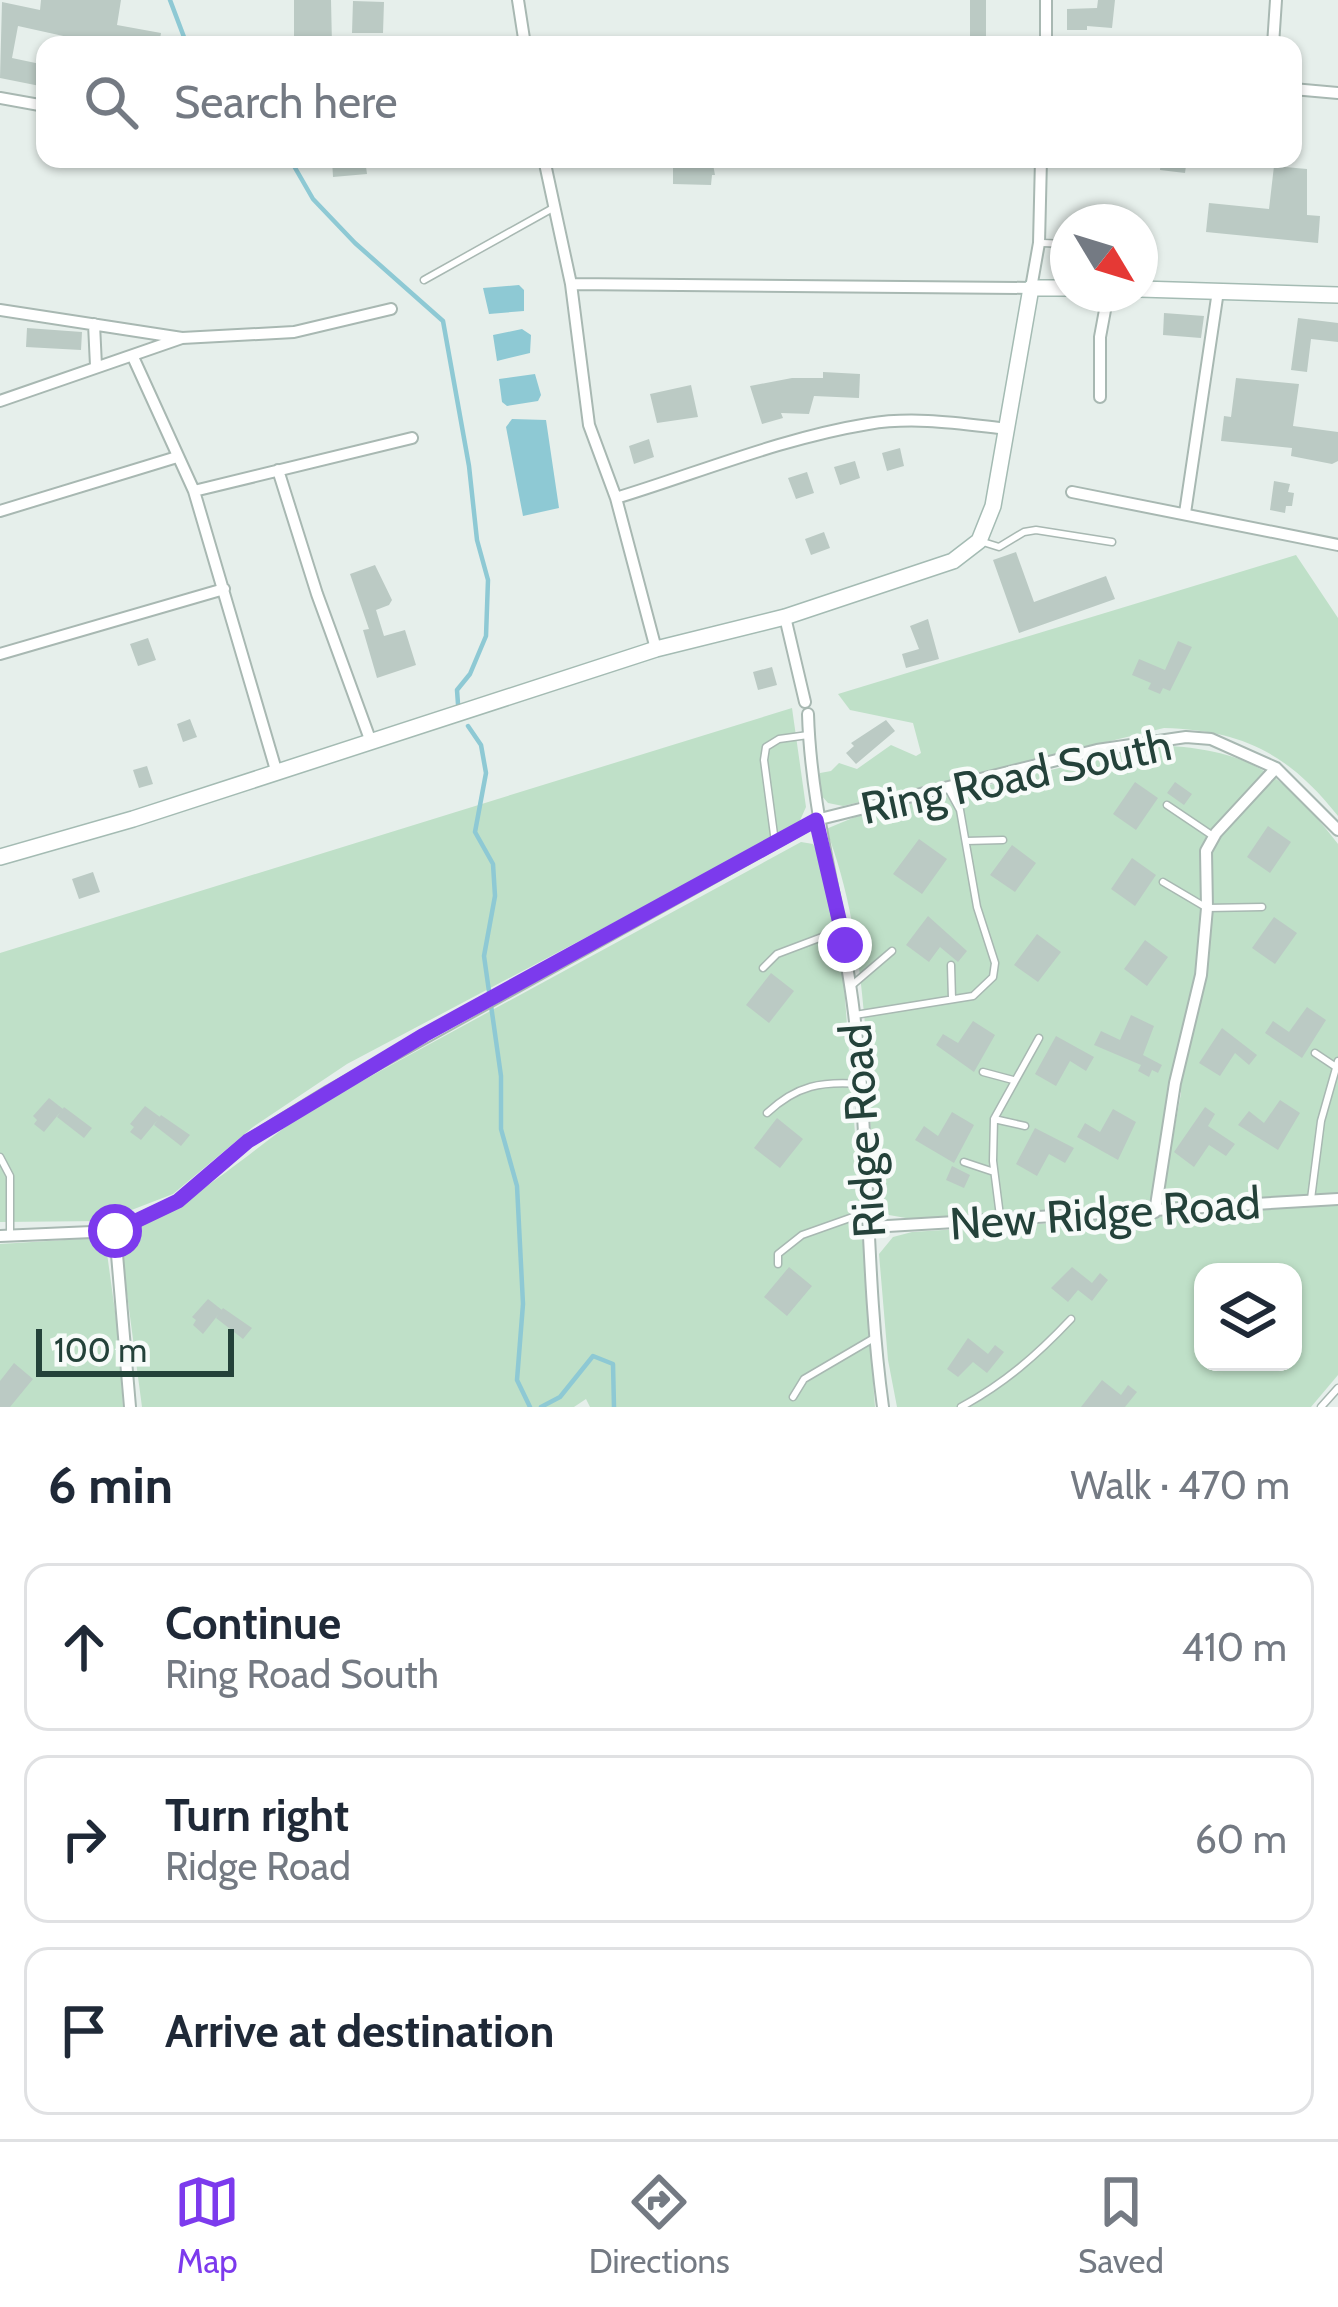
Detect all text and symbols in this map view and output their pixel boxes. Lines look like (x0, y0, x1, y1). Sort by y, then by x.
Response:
search box (36, 36, 1302, 168)
icon: search (78, 69, 144, 135)
text: Search here (174, 75, 398, 129)
north arrow (1050, 204, 1158, 312)
street label: Ring Road South (856, 717, 1176, 835)
route end (818, 918, 872, 972)
street label: Ridge Road (828, 1022, 896, 1240)
street label: New Ridge Road (948, 1175, 1262, 1251)
route start (88, 1204, 142, 1258)
map controls (1194, 1263, 1302, 1371)
button: layers (1194, 1263, 1302, 1371)
scale bar (36, 1323, 234, 1376)
text: 100 m (54, 1330, 147, 1370)
text: 6 min (48, 1454, 173, 1516)
text: Walk · 470 m (1070, 1461, 1290, 1509)
text: Continue (165, 1596, 341, 1650)
icon: ahead (51, 1614, 117, 1680)
text: 410 m (1182, 1623, 1287, 1671)
text: Ring Road South (165, 1650, 439, 1698)
text: Turn right (165, 1788, 349, 1842)
icon: right (51, 1806, 117, 1872)
text: 60 m (1195, 1815, 1287, 1863)
text: Ridge Road (165, 1842, 351, 1890)
icon: arrive (51, 1998, 117, 2064)
text: Arrive at destination (165, 2004, 554, 2058)
tab: Map (174, 2169, 240, 2281)
tab: Directions (589, 2169, 730, 2281)
tab: Saved (1078, 2169, 1164, 2281)

